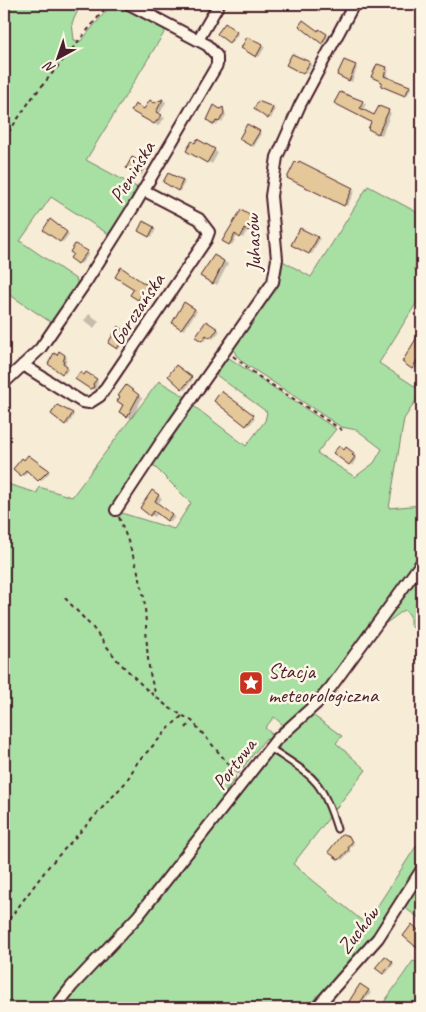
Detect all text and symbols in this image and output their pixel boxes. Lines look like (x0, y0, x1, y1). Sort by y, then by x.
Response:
north arrow (32, 32, 82, 82)
text: N (39, 57, 59, 77)
street label: Pienińska (103, 135, 161, 208)
street label: Juhasów (239, 212, 267, 273)
street label: Gorczańska (104, 267, 171, 350)
place label: Stacja meteorologiczna (268, 658, 380, 708)
place icon: Stacja meteorologiczna (238, 670, 264, 696)
street label: Portowa (206, 731, 263, 795)
street label: Zuchów (331, 899, 386, 959)

